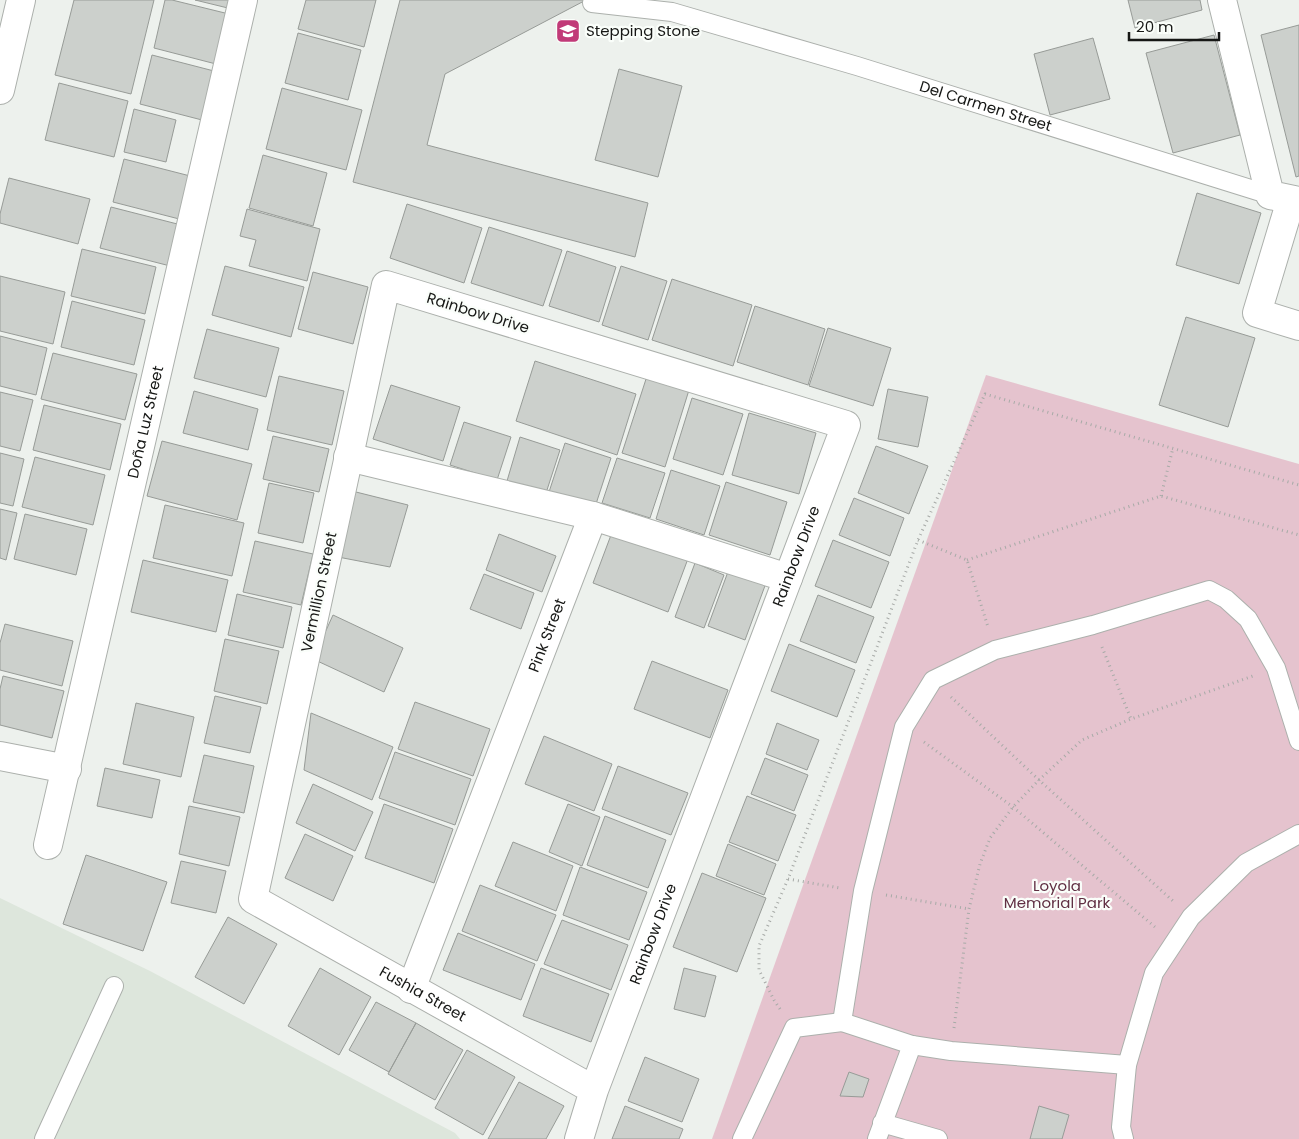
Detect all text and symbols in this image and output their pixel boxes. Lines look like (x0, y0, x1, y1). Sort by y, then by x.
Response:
scale bar (1129, 10, 1219, 42)
text: 20 m (1136, 16, 1174, 37)
school or university icon: Stepping Stone (555, 18, 581, 44)
place label: Stepping Stone (586, 20, 700, 41)
street label: Del Carmen Street (917, 75, 1054, 136)
street label: Rainbow Drive (424, 287, 532, 338)
street label: Doña Luz Street (122, 364, 168, 480)
street label: Rainbow Drive (767, 503, 824, 610)
street label: Vermillion Street (296, 530, 342, 654)
street label: Pink Street (523, 595, 570, 675)
park label: Loyola Memorial Park (1004, 875, 1111, 913)
street label: Rainbow Drive (624, 880, 681, 987)
street label: Fushia Street (376, 961, 470, 1026)

